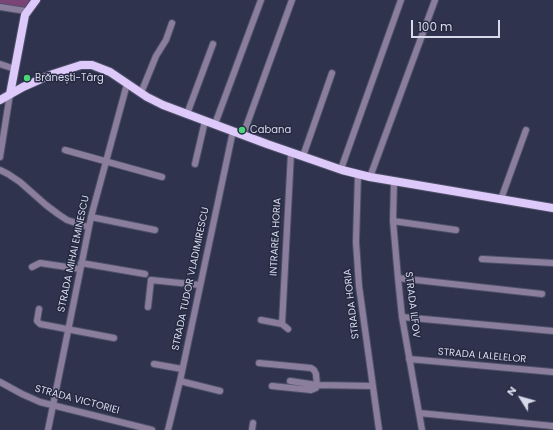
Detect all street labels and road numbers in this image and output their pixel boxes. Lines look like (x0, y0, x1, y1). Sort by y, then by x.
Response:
street label: STRADA MIHAI EMINESCU (56, 194, 92, 314)
street label: INTRAREA HORIA (268, 198, 284, 276)
street label: STRADA TUDOR VLADIMIRESCU (170, 206, 212, 352)
street label: STRADA HORIA (342, 268, 362, 340)
street label: STRADA ILFOV (402, 271, 422, 339)
street label: STRADA LALELELOR (437, 346, 527, 366)
street label: STRADA VICTORIEI (33, 383, 121, 417)

